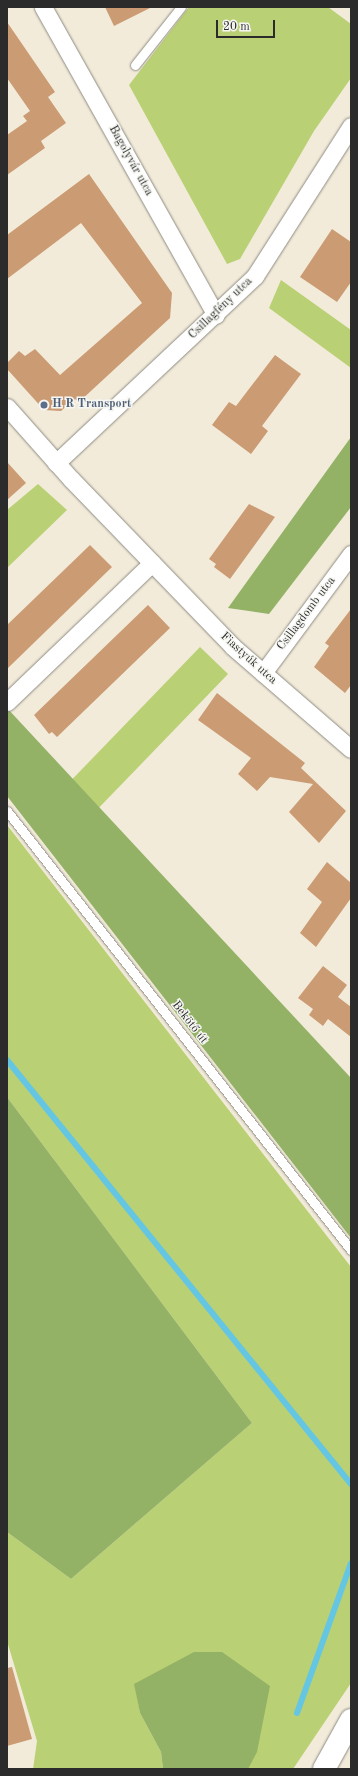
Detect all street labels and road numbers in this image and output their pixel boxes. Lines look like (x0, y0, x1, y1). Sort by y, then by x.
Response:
street label: Bagolyvár utca (105, 123, 155, 199)
street label: Csillagfény utca (186, 275, 256, 343)
street label: Csillagdomb utca (275, 574, 339, 654)
street label: Fiastyúk utca (217, 630, 279, 688)
street label: Bekötő út (168, 999, 210, 1047)

